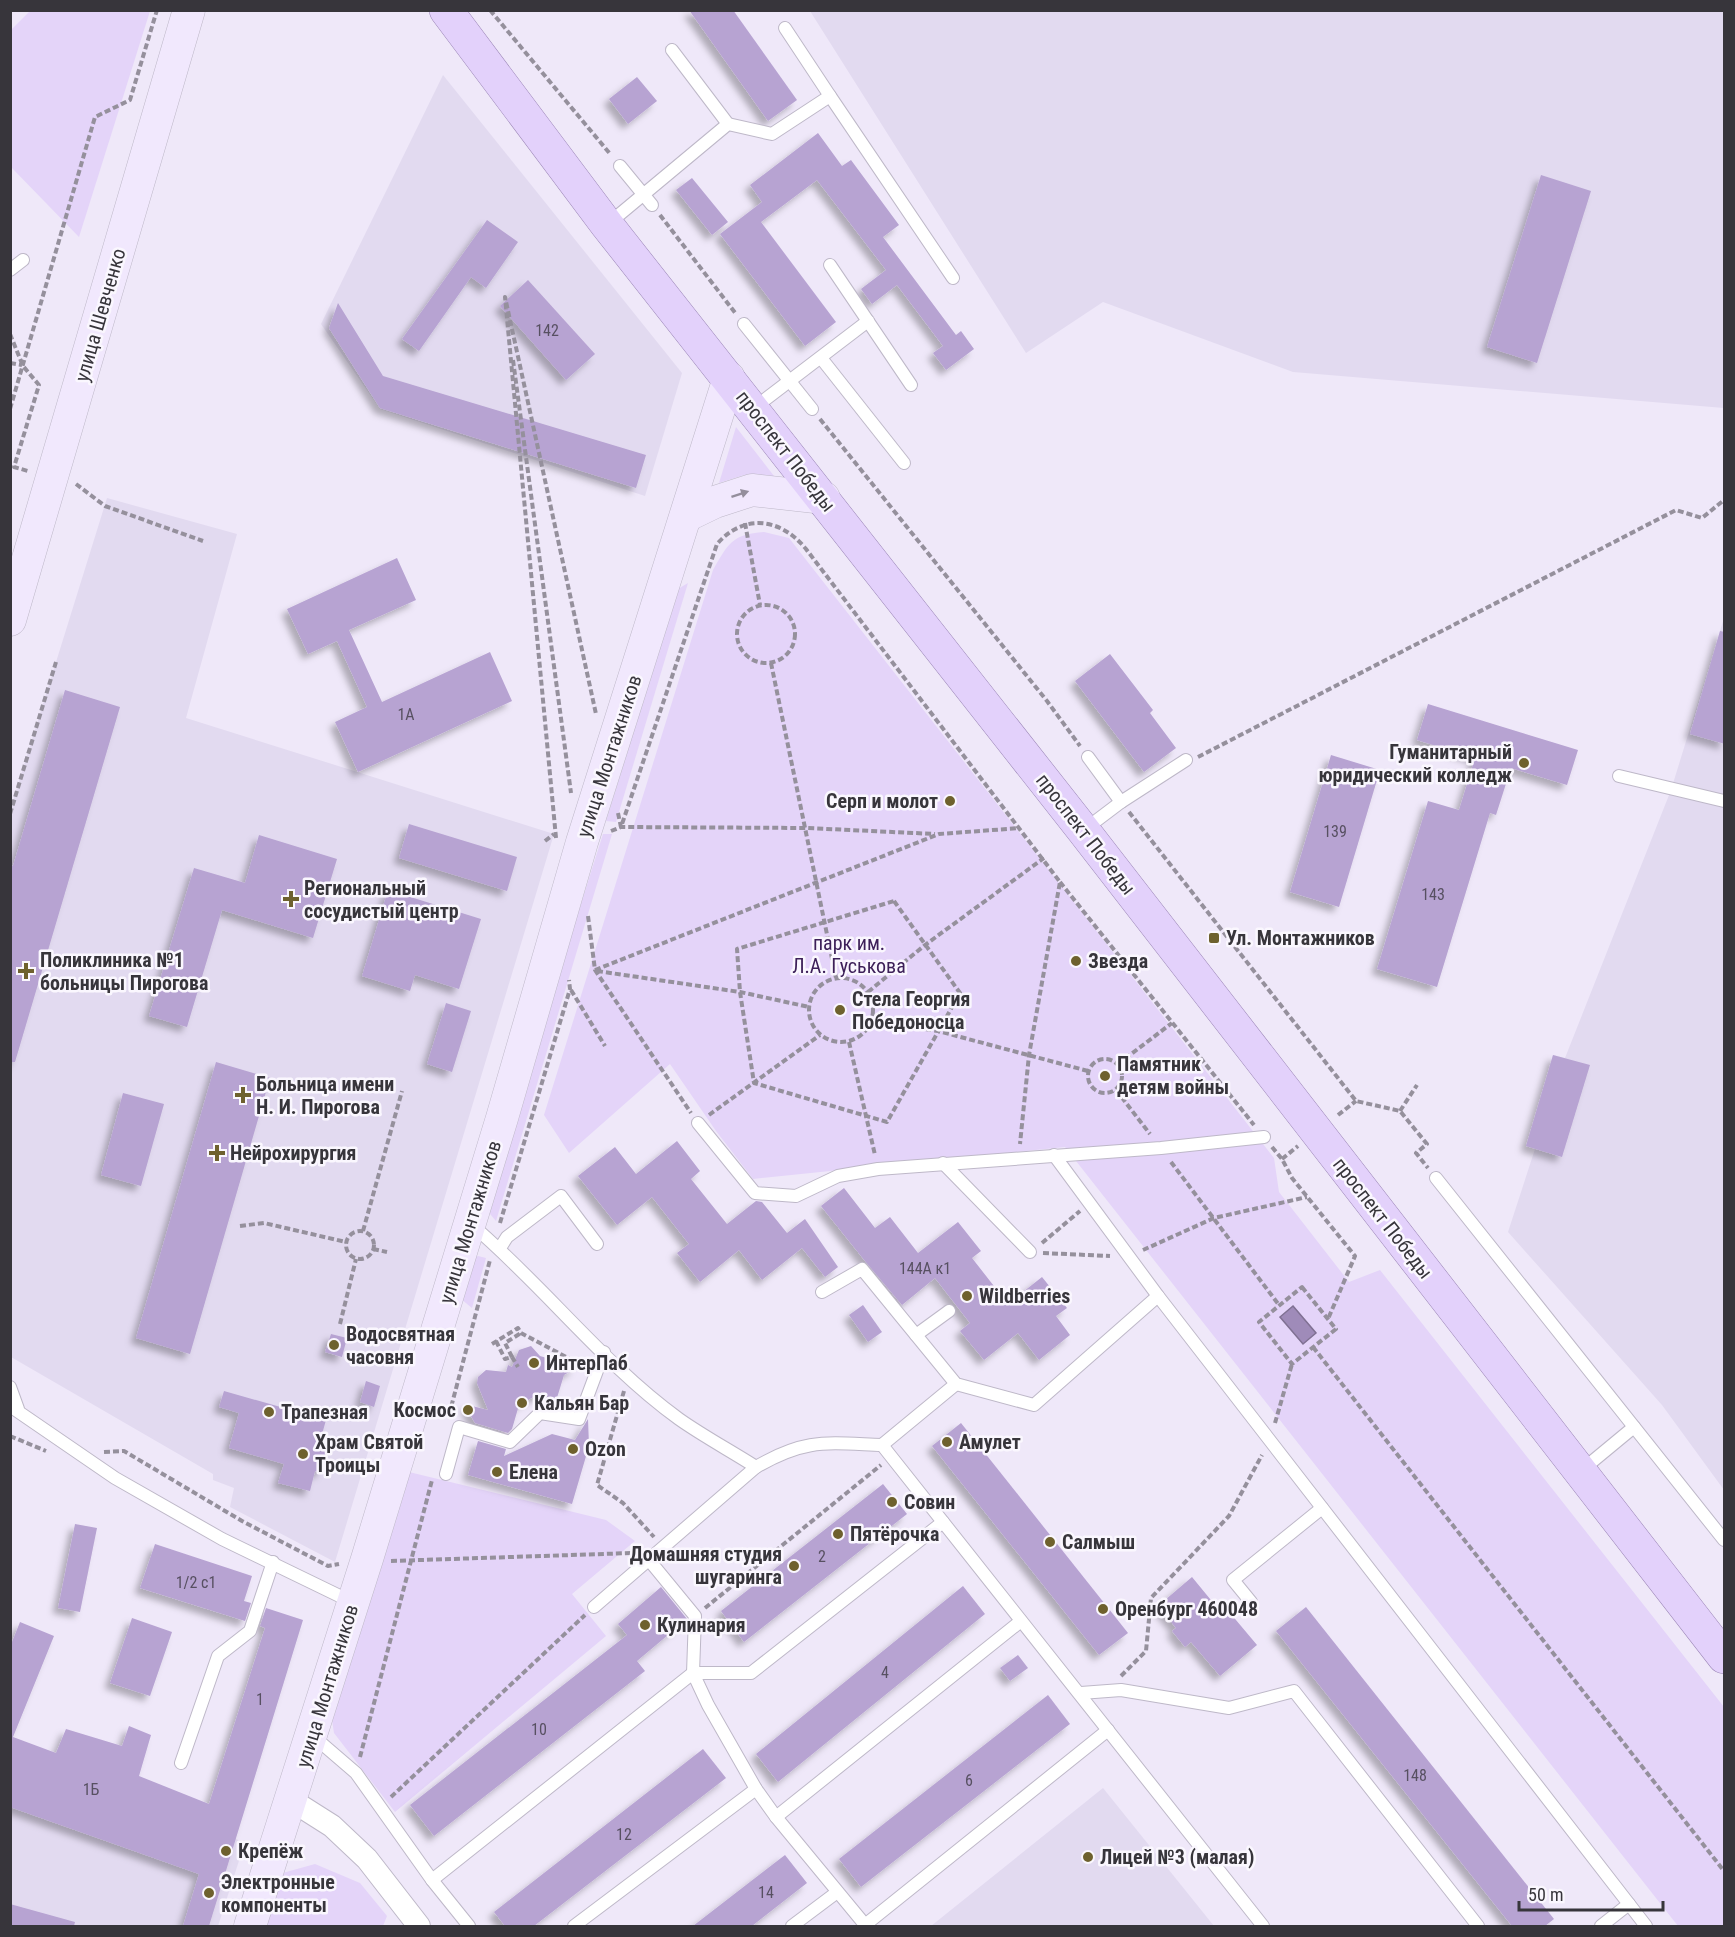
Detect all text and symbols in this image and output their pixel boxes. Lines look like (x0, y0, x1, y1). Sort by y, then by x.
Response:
street label: улица Шевченко (70, 246, 130, 384)
house number: 142 (535, 321, 559, 340)
street label: проспект Победы (731, 386, 841, 516)
one-way arrow (731, 488, 749, 498)
street label: улица Монтажников (571, 672, 647, 840)
house number: 1А (397, 705, 415, 724)
place label: Гуманитарный юридический колледж (1318, 740, 1512, 787)
marker: Гуманитарный юридический колледж (1517, 756, 1531, 770)
street label: проспект Победы (1031, 769, 1141, 899)
place label: Серп и молот (826, 789, 938, 813)
marker: Серп и молот (943, 794, 957, 808)
house number: 139 (1323, 822, 1347, 841)
place label: Региональный сосудистый центр (304, 876, 459, 923)
house number: 143 (1421, 885, 1445, 904)
marker: Региональный сосудистый центр (282, 890, 300, 908)
place label: Ул. Монтажников (1226, 926, 1375, 950)
park label: парк им. Л.А. Гуськова (792, 931, 906, 978)
marker: Ул. Монтажников (1207, 931, 1221, 945)
place label: Поликлиника №1 больницы Пирогова (40, 948, 208, 995)
place label: Звезда (1088, 949, 1148, 973)
marker: Звезда (1069, 954, 1083, 968)
marker: Поликлиника №1 больницы Пирогова (17, 962, 35, 980)
place label: Стела Георгия Победоносца (852, 987, 970, 1034)
marker: Стела Георгия Победоносца (833, 1003, 847, 1017)
place label: Памятник детям войны (1117, 1052, 1229, 1099)
marker: Памятник детям войны (1098, 1069, 1112, 1083)
place label: Больница имени Н. И. Пирогова (256, 1072, 394, 1119)
marker: Больница имени Н. И. Пирогова (234, 1086, 252, 1104)
street label: улица Монтажников (434, 1138, 506, 1306)
place label: Нейрохирургия (230, 1141, 356, 1165)
marker: Нейрохирургия (208, 1144, 226, 1162)
street label: проспект Победы (1328, 1153, 1438, 1283)
house number: 144А к1 (899, 1259, 951, 1278)
place label: Wildberries (979, 1284, 1070, 1308)
marker: Wildberries (960, 1289, 974, 1303)
place label: Водосвятная часовня (346, 1322, 455, 1369)
marker: Водосвятная часовня (327, 1338, 341, 1352)
place label: ИнтерПаб (546, 1351, 628, 1375)
marker: ИнтерПаб (527, 1356, 541, 1370)
place label: Кальян Бар (534, 1391, 629, 1415)
marker: Кальян Бар (515, 1396, 529, 1410)
place label: Космос (393, 1398, 456, 1422)
place label: Трапезная (281, 1400, 368, 1424)
marker: Космос (461, 1403, 475, 1417)
marker: Трапезная (262, 1405, 276, 1419)
place label: Храм Святой Троицы (315, 1430, 423, 1477)
place label: Амулет (959, 1430, 1021, 1454)
marker: Амулет (940, 1435, 954, 1449)
place label: Ozon (585, 1437, 626, 1461)
marker: Ozon (566, 1442, 580, 1456)
marker: Храм Святой Троицы (296, 1447, 310, 1461)
place label: Елена (509, 1460, 558, 1484)
marker: Елена (490, 1465, 504, 1479)
place label: Совин (904, 1490, 955, 1514)
marker: Совин (885, 1495, 899, 1509)
place label: Пятёрочка (850, 1522, 939, 1546)
marker: Пятёрочка (831, 1527, 845, 1541)
place label: Салмыш (1062, 1530, 1135, 1554)
marker: Салмыш (1043, 1535, 1057, 1549)
place label: Домашняя студия шугаринга (630, 1542, 782, 1589)
house number: 2 (818, 1547, 826, 1566)
marker: Домашняя студия шугаринга (787, 1559, 801, 1573)
house number: 1/2 с1 (176, 1573, 216, 1592)
place label: Оренбург 460048 (1115, 1597, 1258, 1621)
street label: улица Монтажников (291, 1602, 363, 1770)
marker: Оренбург 460048 (1096, 1602, 1110, 1616)
place label: Кулинария (657, 1613, 746, 1637)
marker: Кулинария (638, 1618, 652, 1632)
house number: 4 (881, 1663, 889, 1682)
house number: 1 (256, 1690, 264, 1709)
house number: 10 (531, 1720, 547, 1739)
house number: 148 (1403, 1766, 1427, 1785)
house number: 6 (965, 1771, 973, 1790)
house number: 1Б (83, 1780, 100, 1799)
house number: 12 (616, 1825, 632, 1844)
place label: Крепёж (238, 1839, 303, 1863)
marker: Крепёж (219, 1844, 233, 1858)
place label: Лицей №3 (малая) (1100, 1845, 1254, 1869)
marker: Лицей №3 (малая) (1081, 1850, 1095, 1864)
place label: Электронные компоненты (221, 1870, 335, 1917)
scale bar (1519, 1874, 1663, 1912)
house number: 14 (758, 1883, 774, 1902)
text: 50 m (1528, 1884, 1563, 1905)
marker: Электронные компоненты (202, 1886, 216, 1900)

